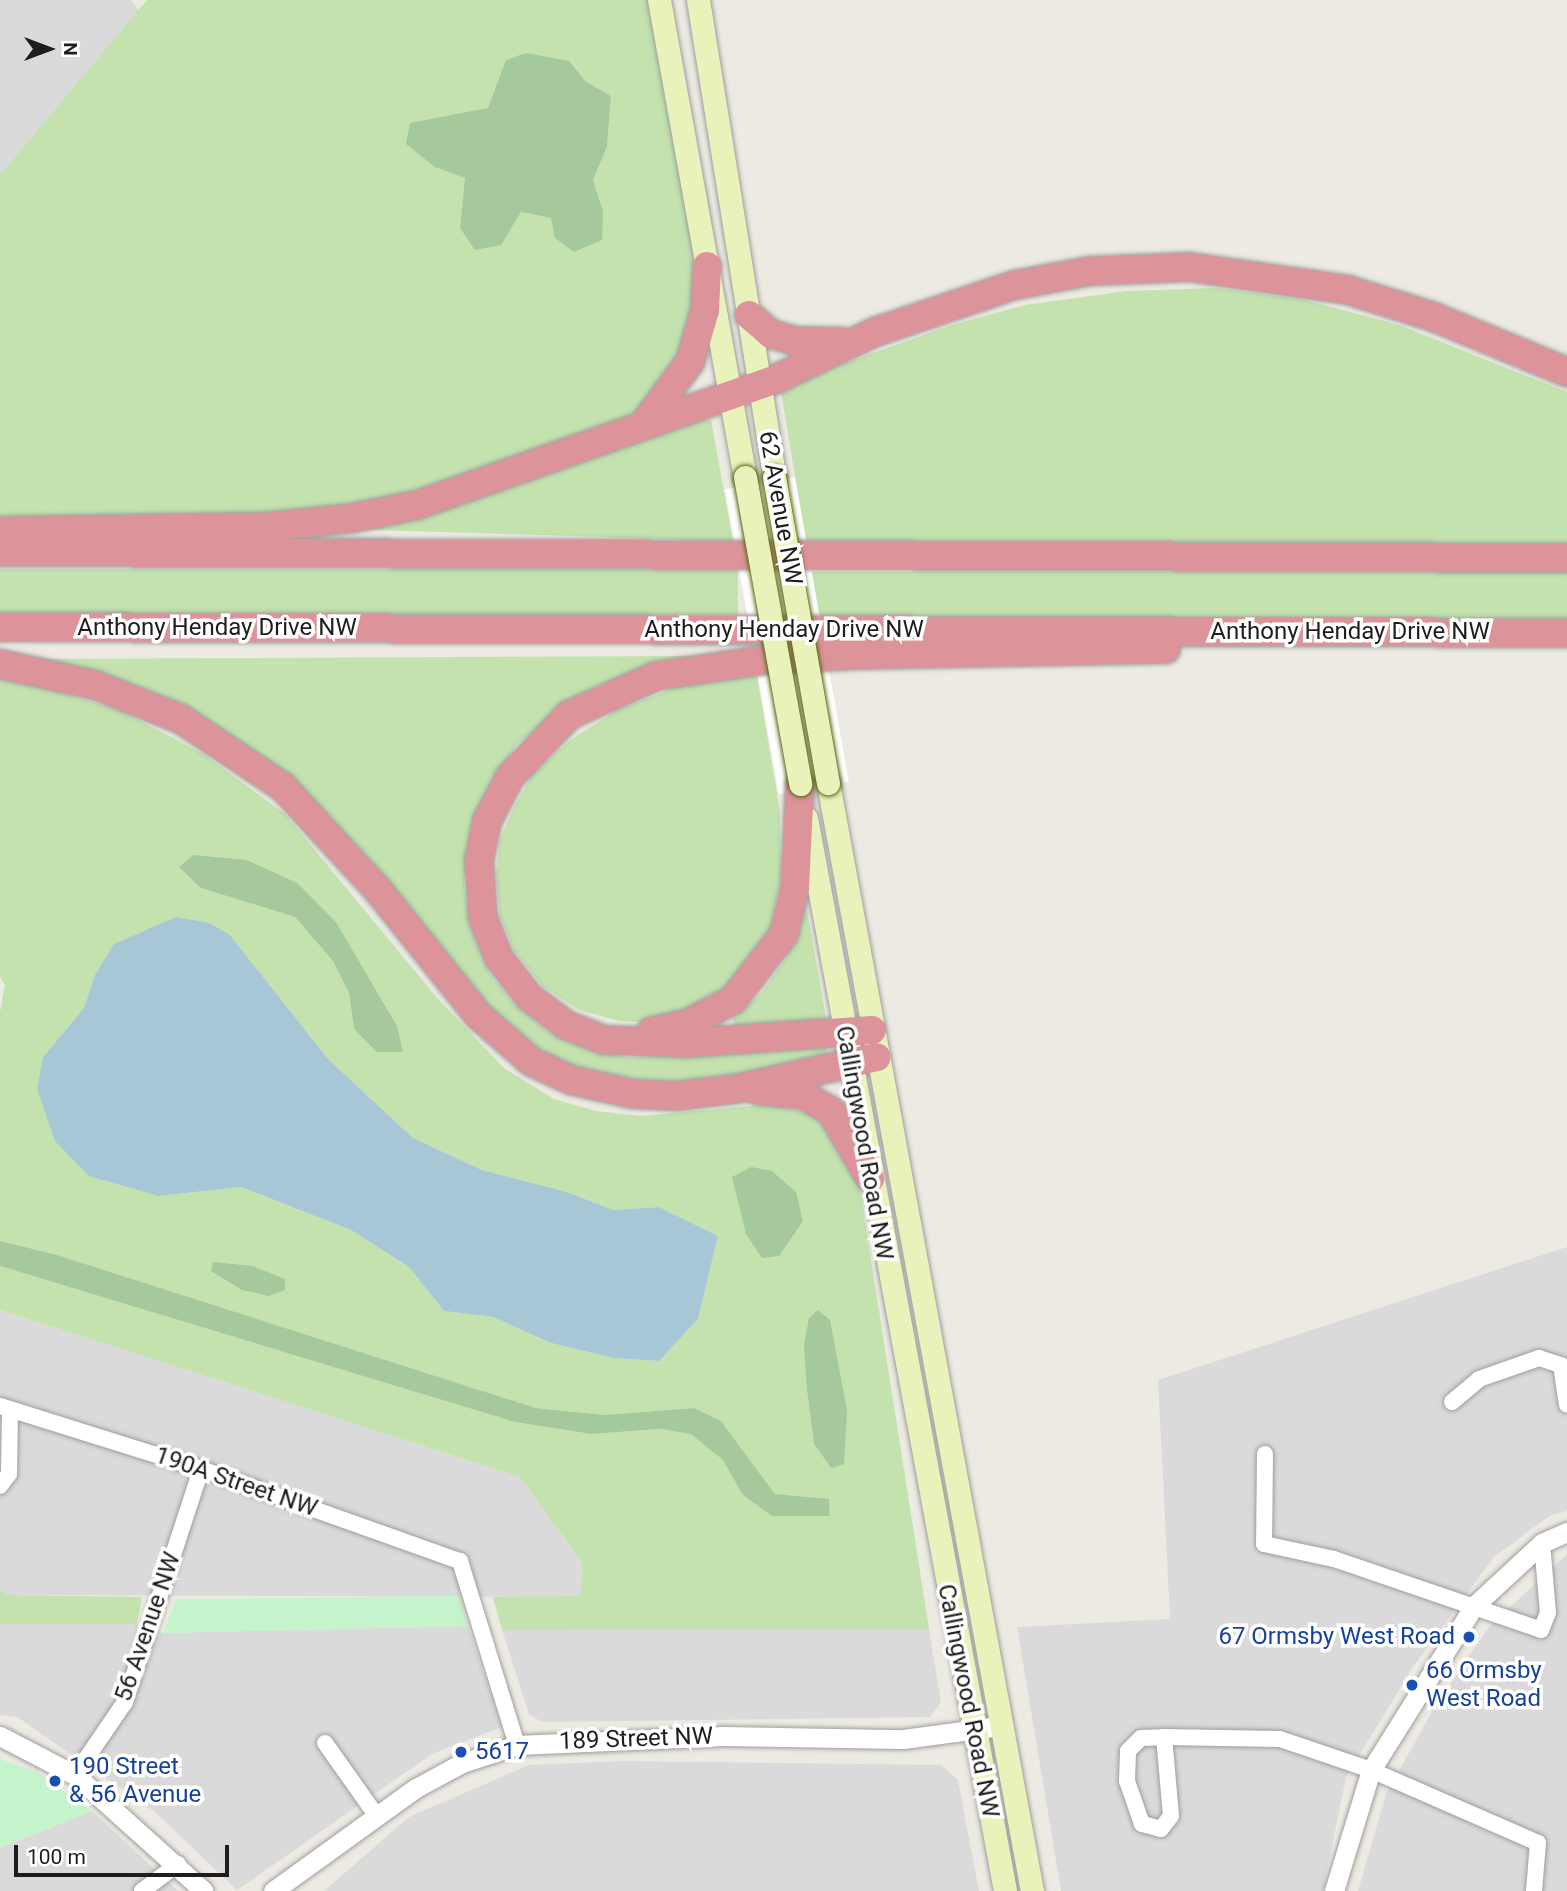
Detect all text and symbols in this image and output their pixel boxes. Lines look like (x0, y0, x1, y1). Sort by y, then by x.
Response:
north arrow (14, 14, 84, 84)
text: N (59, 42, 82, 56)
street label: 62 Avenue NW (752, 429, 808, 587)
street label: Anthony Henday Drive NW (77, 614, 357, 642)
street label: Anthony Henday Drive NW (644, 616, 924, 644)
street label: Anthony Henday Drive NW (1210, 618, 1490, 646)
street label: Callingwood Road NW (829, 1024, 899, 1262)
street label: 190A Street NW (151, 1441, 321, 1523)
street label: 56 Avenue NW (109, 1549, 187, 1705)
street label: Callingwood Road NW (931, 1582, 1005, 1820)
place label: 67 Ormsby West Road (1218, 1623, 1455, 1651)
marker: 67 Ormsby West Road (1461, 1629, 1477, 1645)
place label: 66 Ormsby West Road (1426, 1657, 1542, 1713)
marker: 66 Ormsby West Road (1404, 1677, 1420, 1693)
street label: 189 Street NW (558, 1722, 714, 1756)
place label: 5617 (475, 1738, 529, 1766)
marker: 5617 (453, 1744, 469, 1760)
place label: 190 Street & 56 Avenue (69, 1753, 201, 1809)
marker: 190 Street & 56 Avenue (47, 1773, 63, 1789)
scale bar (18, 1832, 233, 1876)
text: 100 m (27, 1845, 86, 1869)

